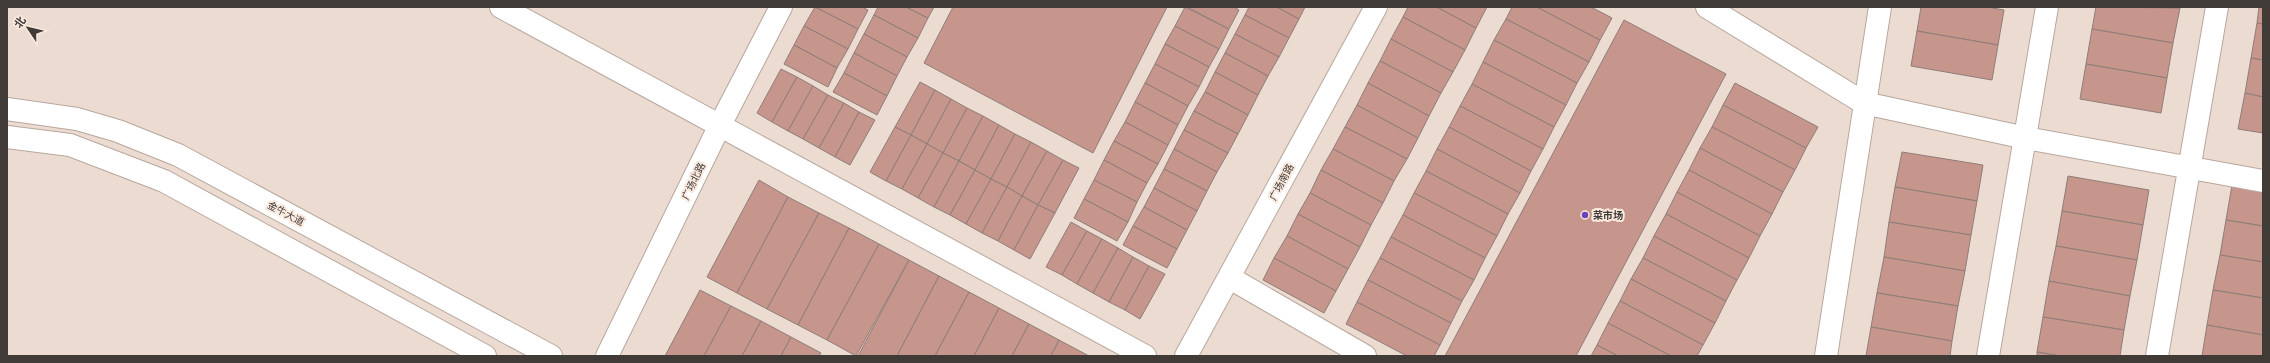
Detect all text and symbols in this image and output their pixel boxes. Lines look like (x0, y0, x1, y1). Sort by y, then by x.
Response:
north arrow (8, 8, 48, 48)
text: 北 (11, 14, 29, 31)
street label: 广场北路 (679, 160, 707, 202)
street label: 广场南路 (1266, 162, 1296, 202)
street label: 金牛大道 (266, 198, 306, 228)
place label: 菜市场 (1593, 209, 1623, 221)
marker: 菜市场 (1580, 210, 1590, 220)

